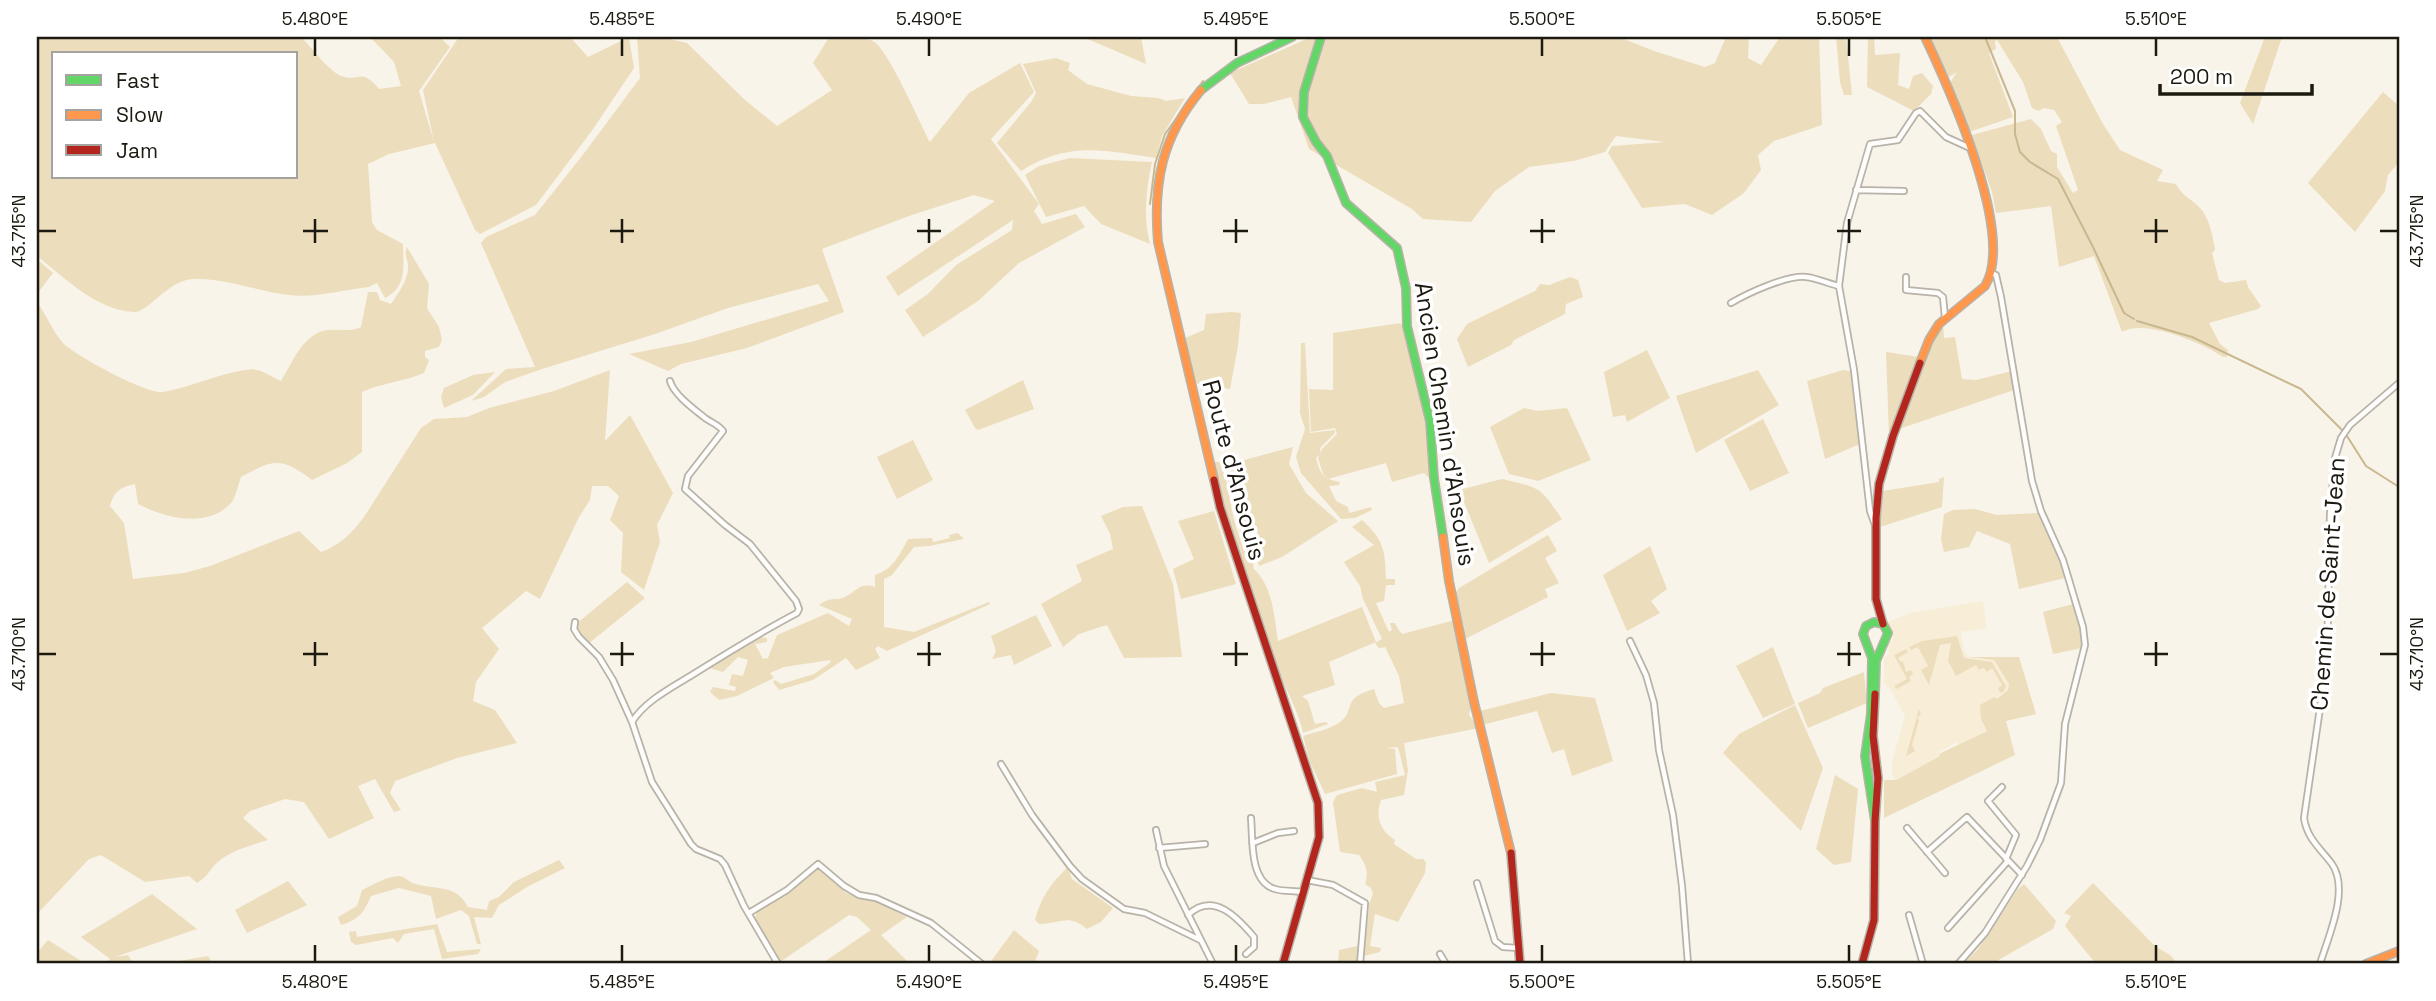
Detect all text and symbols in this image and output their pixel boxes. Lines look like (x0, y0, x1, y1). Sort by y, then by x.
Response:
text: 5.480°E (282, 7, 348, 30)
text: 5.485°E (589, 7, 655, 30)
text: 5.490°E (896, 7, 962, 30)
text: 5.495°E (1203, 7, 1269, 30)
text: 5.500°E (1509, 7, 1575, 30)
text: 5.505°E (1816, 7, 1882, 30)
text: 5.510°E (2125, 7, 2187, 30)
legend (52, 52, 298, 178)
scale bar (2160, 52, 2312, 96)
text: 200 m (2170, 63, 2233, 90)
text: Fast (116, 67, 160, 94)
text: Slow (116, 101, 164, 128)
text: Jam (116, 137, 158, 164)
text: 43.715°N (7, 194, 30, 268)
text: 43.715°N (2405, 194, 2428, 268)
street label: Ancien Chemin d'Ansouis (1408, 280, 1483, 568)
street label: Route d'Ansouis (1195, 376, 1273, 564)
street label: Chemin de Saint-Jean (2303, 456, 2352, 712)
text: 43.710°N (7, 617, 30, 691)
text: 43.710°N (2405, 617, 2428, 691)
text: 5.480°E (282, 970, 348, 993)
text: 5.485°E (589, 970, 655, 993)
text: 5.490°E (896, 970, 962, 993)
text: 5.495°E (1203, 970, 1269, 993)
text: 5.500°E (1509, 970, 1575, 993)
text: 5.505°E (1816, 970, 1882, 993)
text: 5.510°E (2125, 970, 2187, 993)

